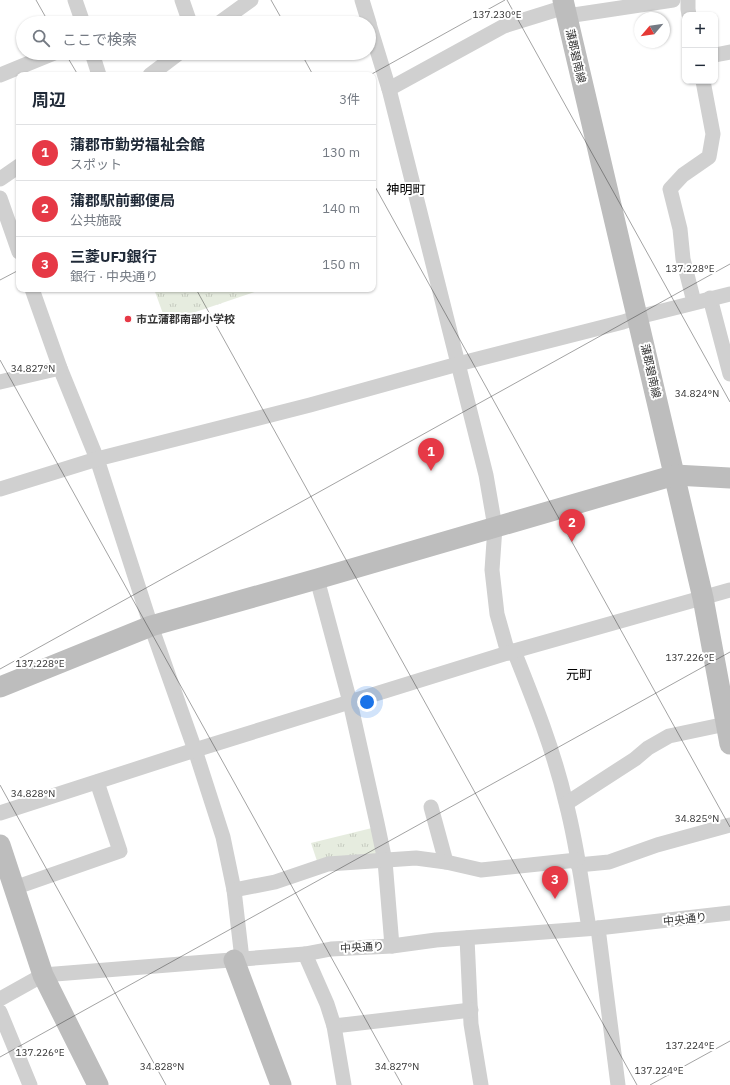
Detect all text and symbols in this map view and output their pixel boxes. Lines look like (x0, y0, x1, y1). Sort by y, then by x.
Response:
text: 137.230°E (472, 8, 522, 21)
north arrow (634, 12, 670, 48)
map controls (682, 12, 718, 84)
button: + (682, 12, 718, 48)
search box (16, 16, 376, 60)
icon: search (30, 27, 52, 49)
street label: 蒲郡碧南線 (563, 28, 589, 84)
text: ここで検索 (62, 30, 137, 49)
button: − (682, 48, 718, 84)
text: 周辺 (32, 89, 66, 111)
text: 3件 (339, 91, 360, 108)
text: 蒲郡市勤労福祉会館 (70, 135, 205, 154)
text: 1 (41, 144, 49, 161)
text: 130 m (322, 144, 360, 161)
text: スポット (70, 156, 122, 173)
district label: 神明町 (386, 181, 426, 198)
text: 蒲郡駅前郵便局 (70, 191, 175, 210)
text: 2 (41, 200, 49, 217)
text: 140 m (322, 200, 360, 217)
text: 公共施設 (70, 212, 122, 229)
text: 三菱UFJ銀行 (70, 247, 156, 266)
text: 3 (41, 256, 49, 273)
text: 150 m (322, 256, 360, 273)
text: 137.228°E (665, 262, 715, 275)
text: 銀行 · 中央通り (70, 268, 158, 285)
place label: 市立蒲郡南部小学校 (136, 312, 235, 326)
marker: 市立蒲郡南部小学校 (123, 314, 133, 324)
street label: 蒲郡碧南線 (638, 343, 664, 399)
text: 34.827°N (11, 362, 55, 375)
text: 34.824°N (675, 387, 719, 400)
pin: 1 (418, 438, 444, 471)
pin: 2 (559, 509, 585, 542)
text: 137.226°E (665, 651, 715, 664)
text: 137.228°E (15, 657, 65, 670)
district label: 元町 (566, 666, 592, 683)
your location (357, 692, 377, 712)
text: 34.828°N (11, 787, 55, 800)
text: 34.825°N (675, 812, 719, 825)
pin: 3 (542, 866, 568, 899)
street label: 中央通り (662, 910, 708, 928)
street label: 中央通り (340, 939, 384, 955)
text: 137.224°E (665, 1039, 715, 1052)
text: 137.226°E (15, 1046, 65, 1059)
text: 34.828°N (140, 1060, 184, 1073)
text: 34.827°N (375, 1060, 419, 1073)
text: 137.224°E (634, 1064, 684, 1077)

